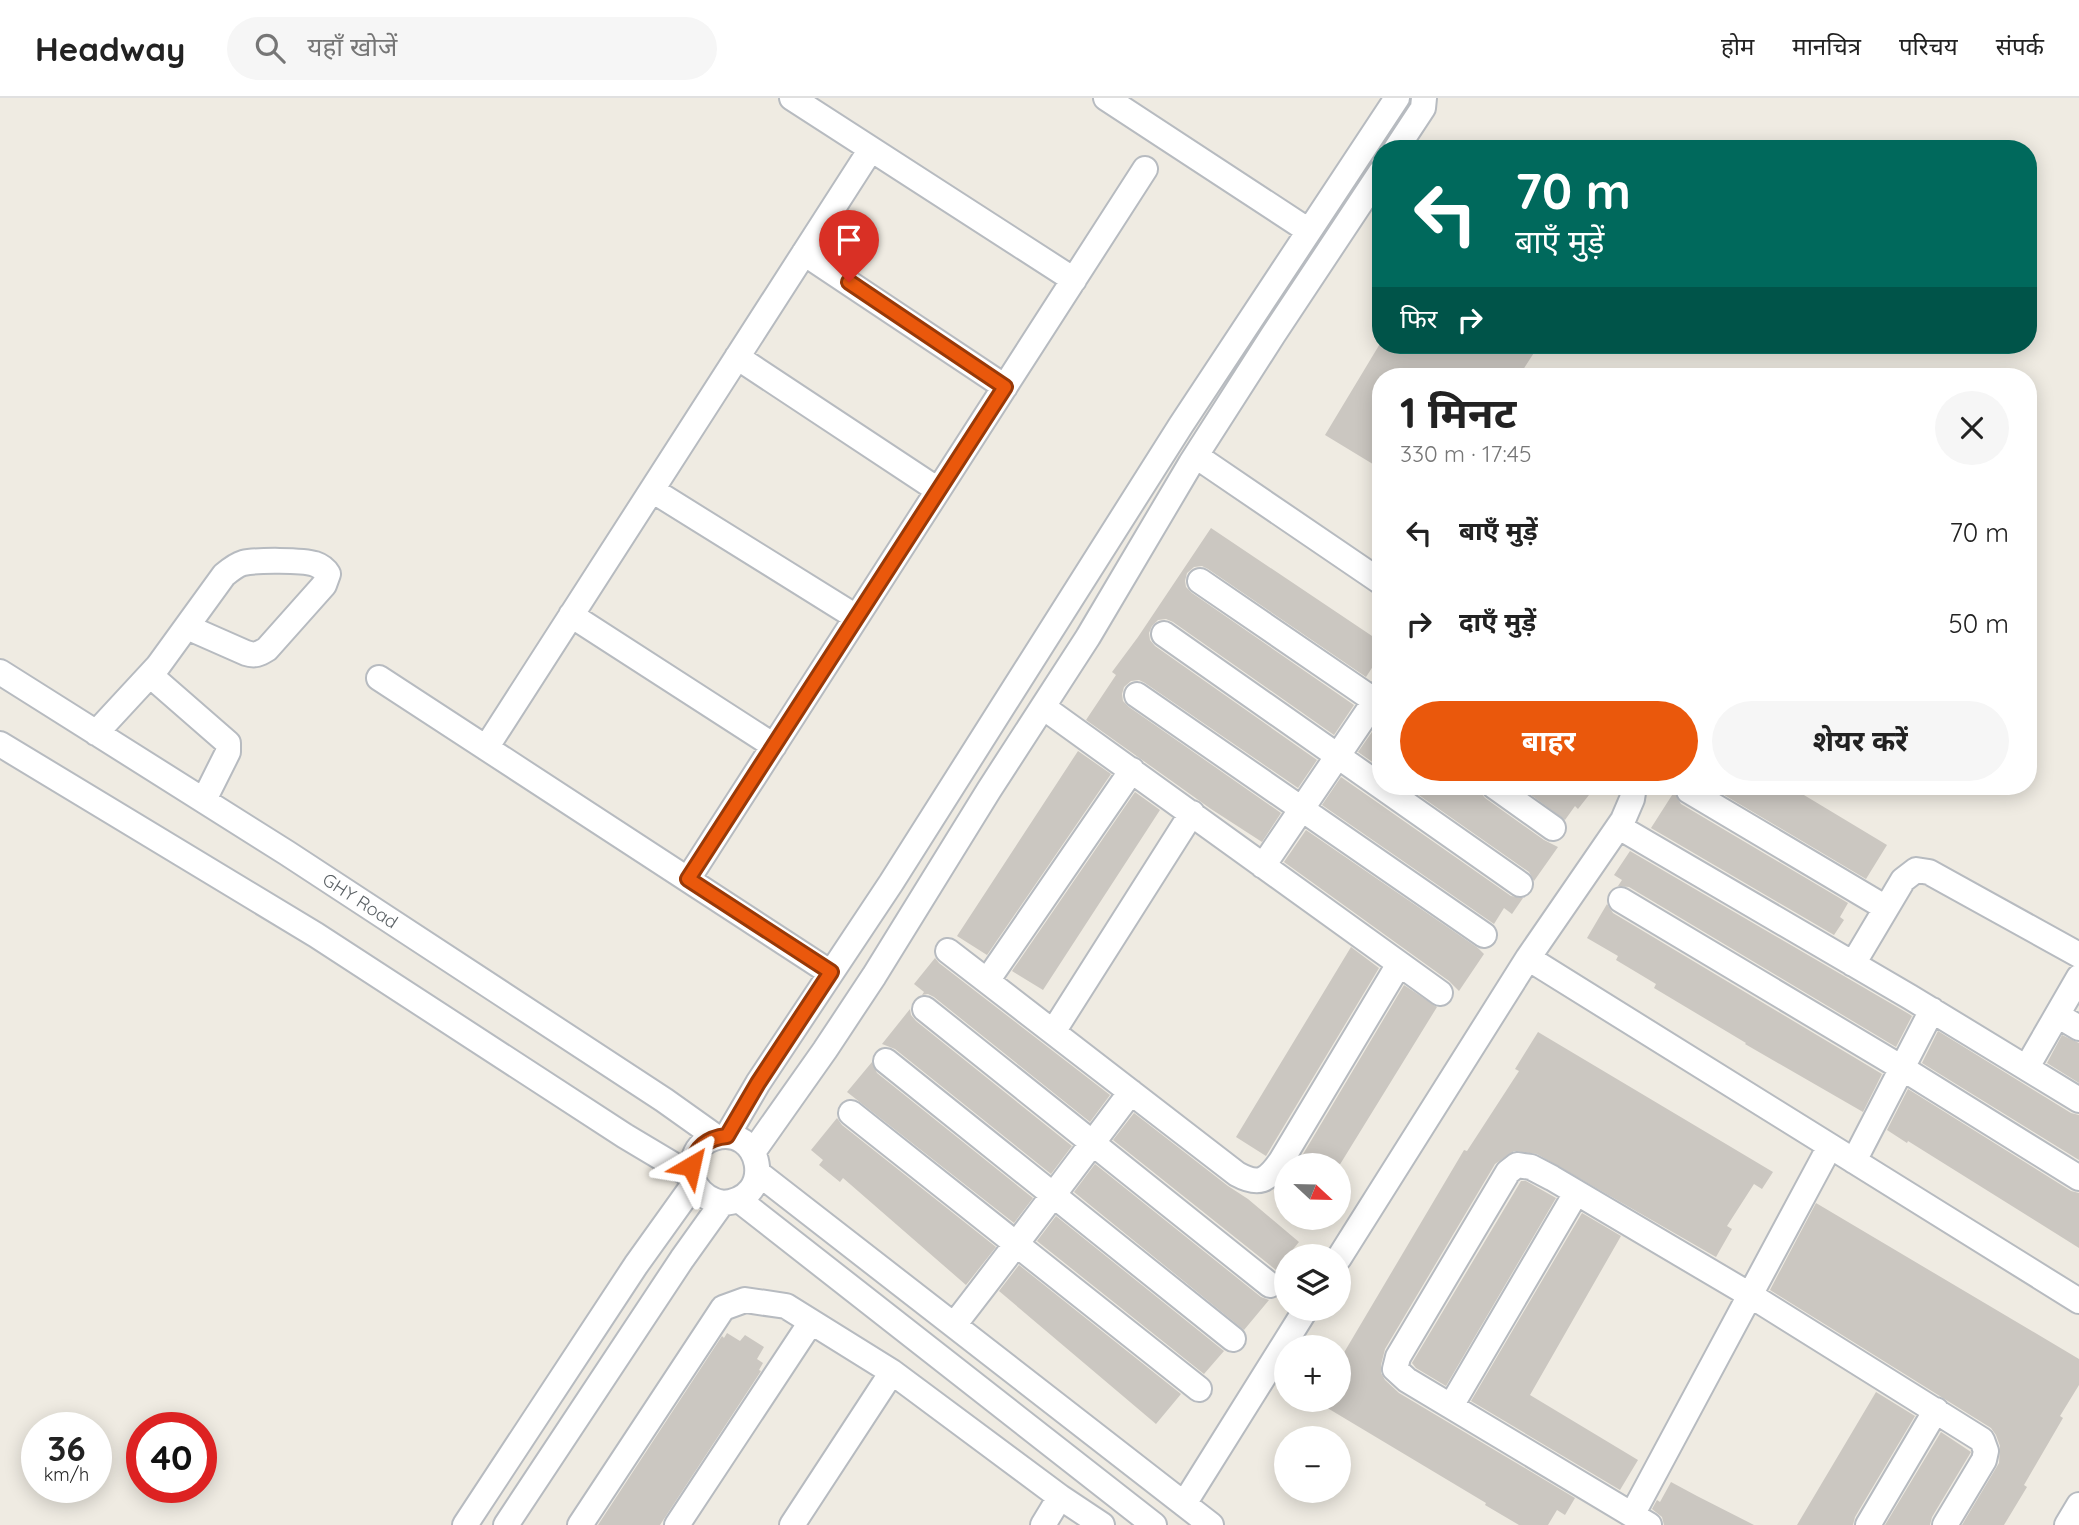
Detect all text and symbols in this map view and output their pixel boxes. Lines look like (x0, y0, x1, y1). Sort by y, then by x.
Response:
search box (227, 17, 717, 80)
text: Headway (35, 28, 185, 69)
icon: search (251, 29, 289, 67)
text: यहाँ खोजें (307, 30, 397, 63)
text: होम (1721, 31, 1754, 61)
text: मानचित्र (1792, 31, 1861, 61)
text: परिचय (1899, 31, 1958, 61)
text: संपर्क (1996, 31, 2044, 61)
text: 70 m (1515, 160, 1631, 221)
icon: left (1400, 168, 1491, 259)
pin (819, 210, 879, 282)
icon: arrive (830, 221, 868, 259)
text: बाएँ मुड़ें (1515, 221, 1604, 261)
icon: right (1451, 301, 1489, 339)
text: फिर (1400, 302, 1437, 335)
text: 1 मिनट (1400, 386, 1516, 439)
button: close (1935, 391, 2009, 465)
text: 330 m · 17:45 (1400, 439, 1532, 468)
icon: left (1400, 514, 1438, 552)
text: बाएँ मुड़ें (1459, 514, 1538, 547)
text: 70 m (1949, 516, 2009, 549)
icon: right (1400, 605, 1438, 643)
text: दाएँ मुड़ें (1459, 605, 1536, 638)
text: 50 m (1949, 607, 2009, 640)
button: बाहर (1400, 701, 1698, 781)
button: शेयर करें (1712, 701, 2009, 781)
street label: GHY Road (318, 868, 402, 933)
position arrow (654, 1129, 728, 1203)
north arrow (1274, 1153, 1351, 1230)
map controls (1274, 1153, 1351, 1503)
button: layers (1274, 1244, 1351, 1321)
button: + (1274, 1335, 1351, 1412)
speed limit sign: 40 (126, 1412, 217, 1503)
text: 36 (47, 1426, 86, 1470)
button: − (1274, 1426, 1351, 1503)
text: km/h (44, 1463, 89, 1486)

